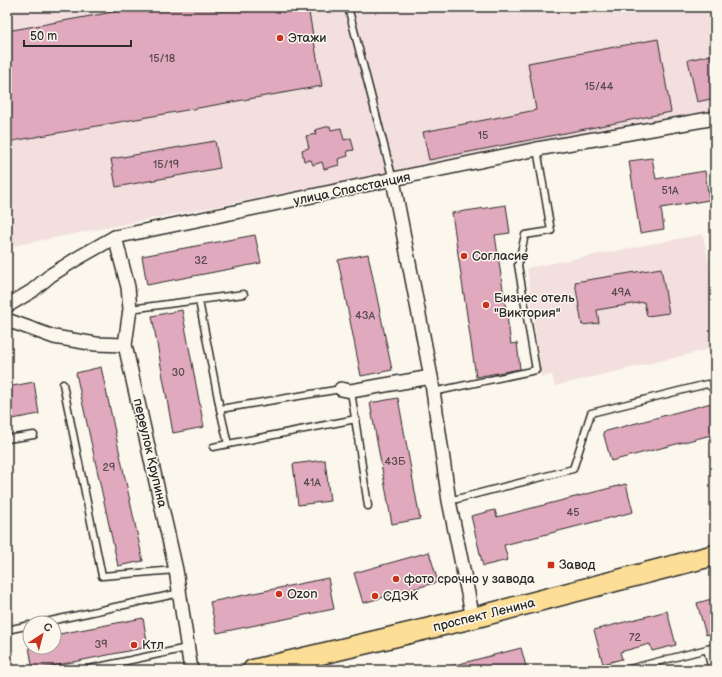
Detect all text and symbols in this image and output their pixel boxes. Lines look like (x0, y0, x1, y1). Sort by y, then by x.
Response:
scale bar (24, 22, 131, 48)
text: 50 m (30, 29, 57, 44)
place label: Этажи (288, 30, 327, 46)
marker: Этажи (275, 33, 285, 43)
house number: 15/18 (149, 52, 175, 65)
house number: 15/44 (585, 80, 614, 93)
house number: 15 (478, 129, 488, 142)
house number: 15/19 (153, 158, 179, 171)
street label: улица Спасстанция (292, 169, 412, 209)
house number: 51А (661, 184, 679, 197)
place label: Согласие (472, 248, 529, 264)
marker: Согласие (459, 251, 469, 261)
house number: 32 (194, 254, 208, 267)
house number: 49А (611, 286, 631, 299)
place label: Бизнес отель "Виктория" (494, 290, 575, 321)
marker: Бизнес отель "Виктория" (481, 300, 491, 310)
house number: 43А (355, 309, 375, 322)
house number: 30 (171, 366, 185, 379)
street label: переулок Крупина (130, 397, 170, 509)
house number: 43Б (384, 455, 406, 468)
house number: 29 (103, 461, 115, 474)
house number: 41А (303, 476, 321, 489)
house number: 45 (566, 506, 580, 519)
place label: Завод (559, 557, 596, 573)
marker: Завод (546, 560, 556, 570)
place label: фото срочно у завода (404, 571, 535, 587)
marker: фото срочно у завода (391, 574, 401, 584)
place label: Ozon (287, 586, 317, 602)
place label: СДЭК (383, 588, 419, 604)
marker: Ozon (274, 589, 284, 599)
marker: СДЭК (370, 591, 380, 601)
street label: проспект Ленина (431, 595, 537, 635)
north arrow (22, 615, 62, 655)
text: С (41, 620, 55, 635)
house number: 72 (629, 631, 641, 644)
place label: Ктл (142, 637, 164, 653)
house number: 39 (94, 638, 108, 651)
marker: Ктл (129, 640, 139, 650)

